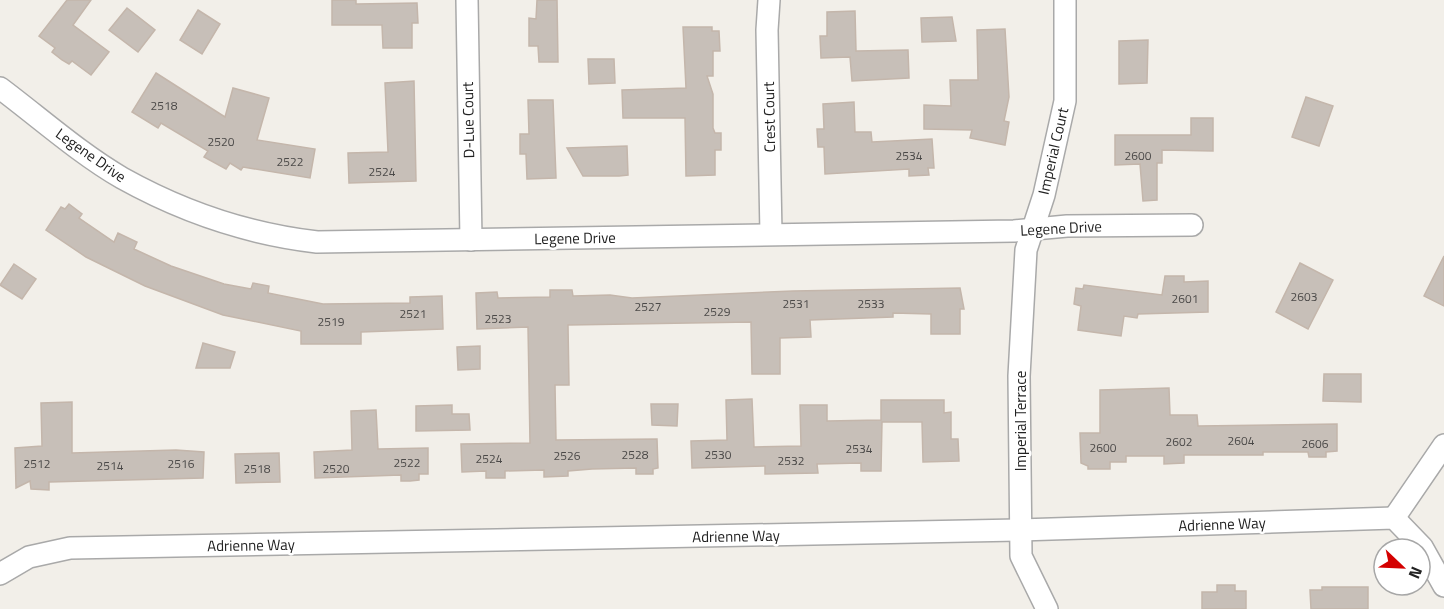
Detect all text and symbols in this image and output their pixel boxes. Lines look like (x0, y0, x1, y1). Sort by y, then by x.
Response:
street label: D-Lue Court (456, 81, 480, 158)
street label: Crest Court (757, 81, 781, 153)
house number: 2518 (151, 96, 178, 115)
street label: Imperial Court (1032, 104, 1074, 197)
street label: Legene Drive (51, 122, 131, 188)
house number: 2520 (208, 132, 235, 151)
house number: 2534 (896, 146, 923, 165)
house number: 2600 (1125, 146, 1152, 165)
house number: 2522 (277, 152, 303, 171)
house number: 2524 (369, 162, 396, 181)
street label: Legene Drive (1020, 214, 1102, 242)
street label: Legene Drive (534, 226, 616, 250)
house number: 2603 (1291, 287, 1317, 306)
house number: 2601 (1172, 289, 1198, 308)
house number: 2531 (783, 294, 809, 313)
house number: 2533 (858, 294, 884, 313)
house number: 2527 (635, 297, 661, 316)
house number: 2529 (704, 302, 731, 321)
house number: 2521 (400, 304, 426, 323)
house number: 2523 (485, 309, 511, 328)
house number: 2519 (318, 312, 345, 331)
street label: Imperial Terrace (1009, 371, 1032, 471)
house number: 2604 (1228, 431, 1255, 450)
house number: 2602 (1166, 432, 1192, 451)
house number: 2606 (1302, 434, 1329, 453)
house number: 2600 (1090, 438, 1117, 457)
house number: 2534 (846, 439, 873, 458)
house number: 2528 (622, 445, 649, 464)
house number: 2530 (705, 445, 732, 464)
house number: 2526 (554, 446, 581, 465)
house number: 2524 (476, 449, 503, 468)
house number: 2532 (778, 451, 804, 470)
house number: 2522 (394, 453, 420, 472)
house number: 2512 (24, 454, 50, 473)
house number: 2516 (168, 454, 195, 473)
house number: 2514 (97, 456, 124, 475)
house number: 2518 (244, 459, 271, 478)
house number: 2520 (323, 459, 350, 478)
street label: Adrienne Way (1178, 511, 1266, 537)
street label: Adrienne Way (692, 524, 780, 548)
street label: Adrienne Way (207, 533, 295, 557)
north arrow (1372, 537, 1432, 597)
text: N (1403, 563, 1429, 583)

